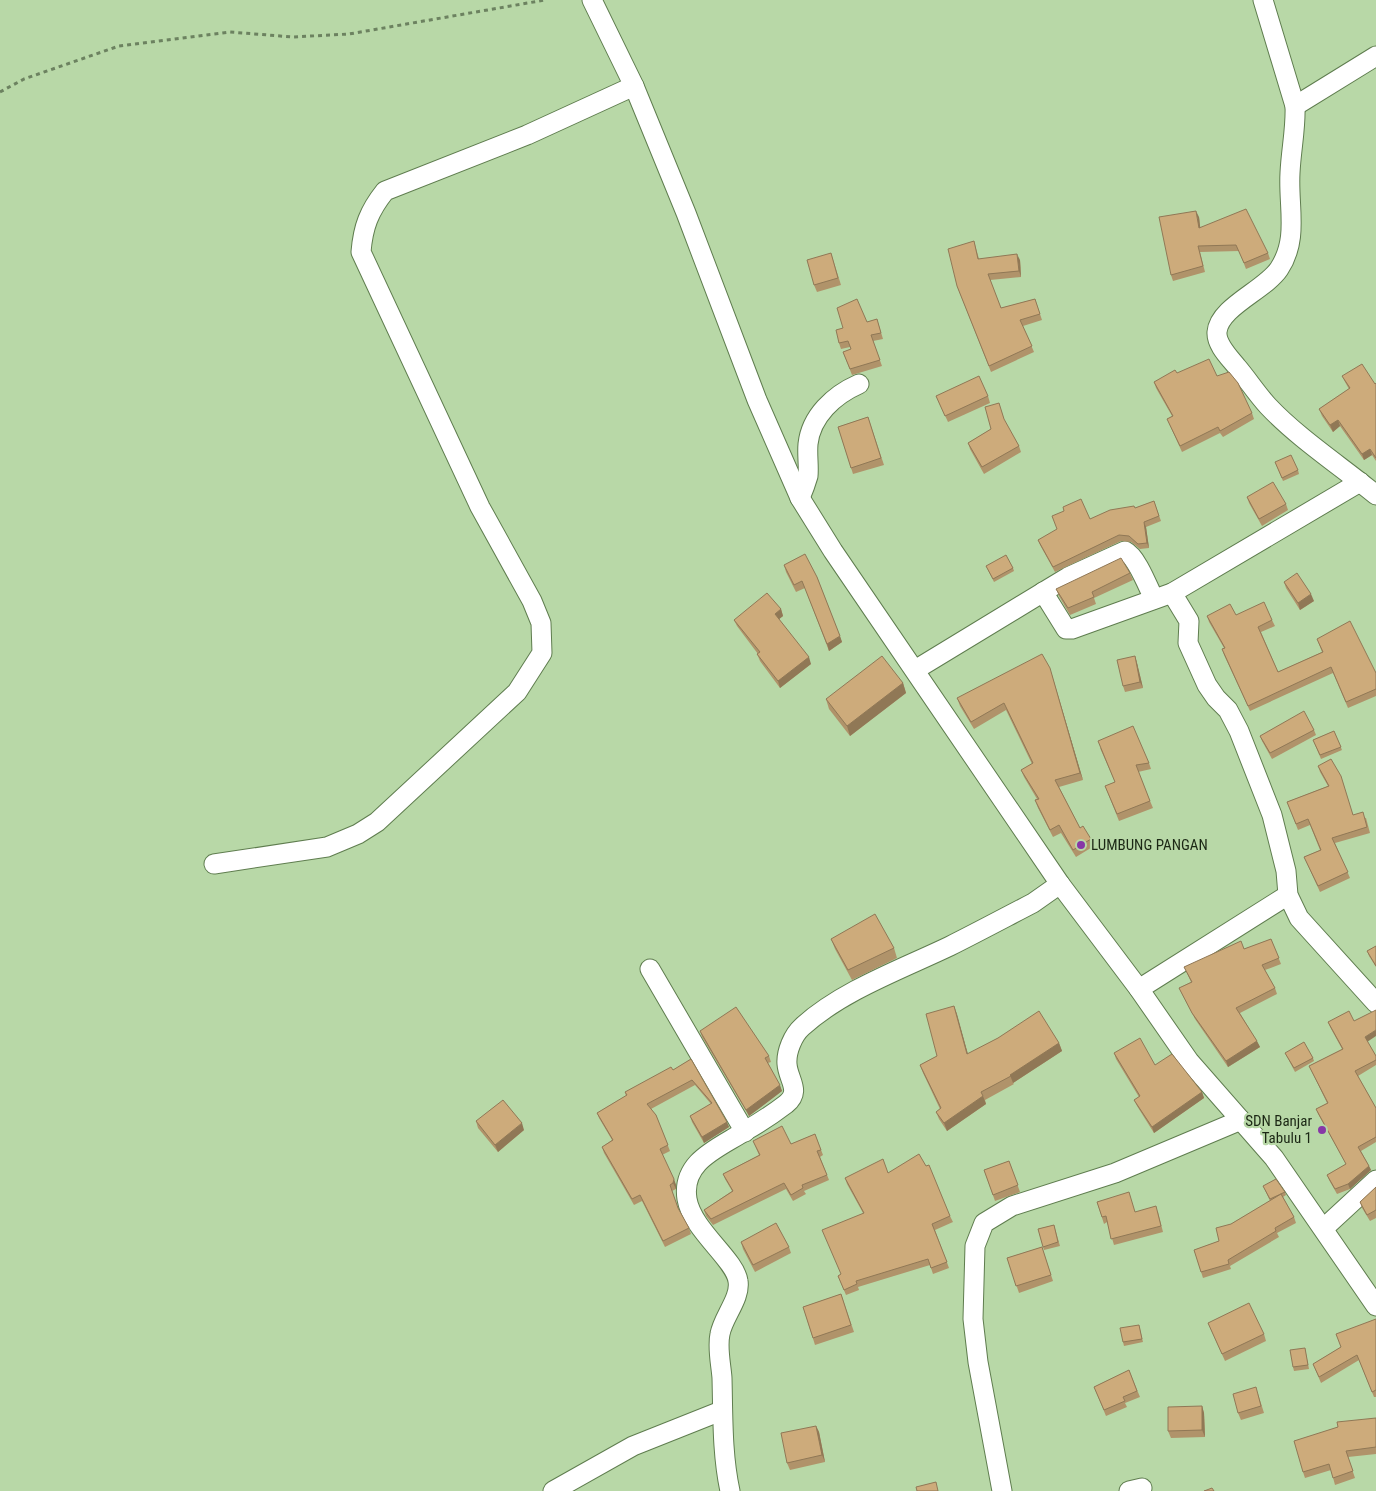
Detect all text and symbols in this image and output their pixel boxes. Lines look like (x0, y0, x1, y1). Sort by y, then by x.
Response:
place label: LUMBUNG PANGAN (1091, 836, 1208, 854)
marker: LUMBUNG PANGAN (1075, 839, 1087, 851)
place label: SDN Banjar Tabulu 1 (1245, 1112, 1312, 1147)
marker: SDN Banjar Tabulu 1 (1316, 1124, 1328, 1136)

